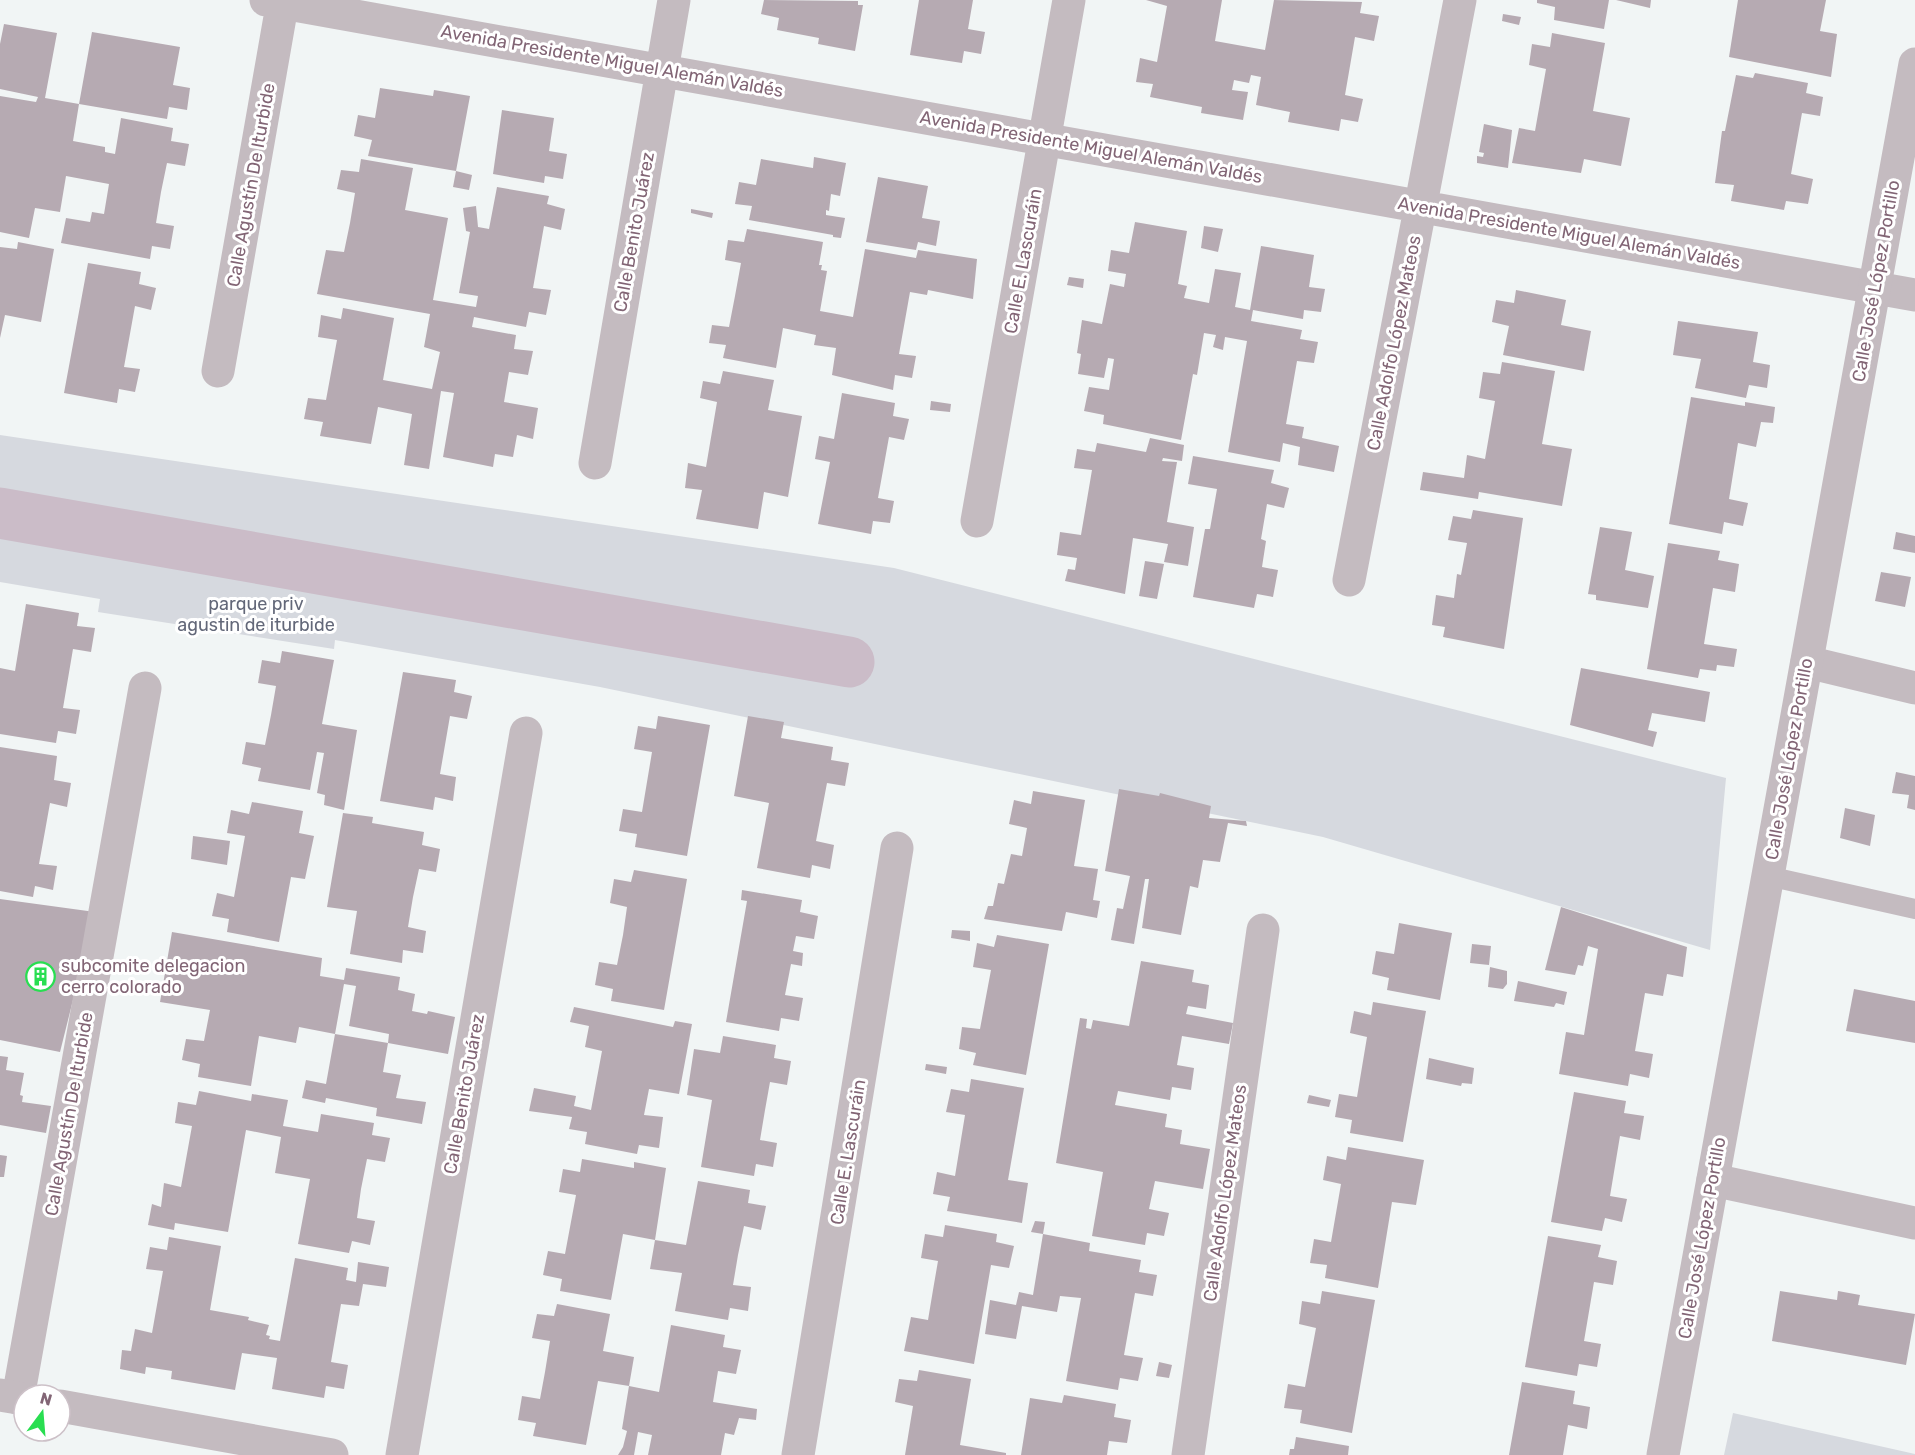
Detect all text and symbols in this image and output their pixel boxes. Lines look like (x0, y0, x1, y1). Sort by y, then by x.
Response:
street label: Avenida Presidente Miguel Alemán Valdés (439, 20, 785, 102)
street label: Calle Agustín De Iturbide (222, 81, 280, 289)
street label: Avenida Presidente Miguel Alemán Valdés (918, 106, 1264, 188)
street label: Calle Benito Juárez (609, 150, 659, 314)
street label: Calle José López Portillo (1847, 178, 1905, 384)
street label: Calle E. Lascuráin (999, 187, 1047, 335)
street label: Avenida Presidente Miguel Alemán Valdés (1396, 192, 1742, 274)
street label: Calle Adolfo López Mateos (1362, 233, 1426, 453)
park label: parque priv agustin de iturbide (177, 593, 335, 636)
street label: Calle José López Portillo (1760, 656, 1818, 862)
place label: subcomite delegacion cerro colorado (61, 955, 245, 998)
building icon: subcomite delegacion cerro colorado (24, 960, 56, 992)
street label: Calle Agustín De Iturbide (40, 1010, 98, 1218)
street label: Calle Benito Juárez (439, 1012, 489, 1176)
street label: Calle E. Lascuráin (826, 1078, 870, 1226)
street label: Calle Adolfo López Mateos (1199, 1083, 1251, 1303)
street label: Calle José López Portillo (1673, 1135, 1731, 1341)
north arrow (12, 1383, 72, 1443)
text: N (38, 1388, 54, 1410)

